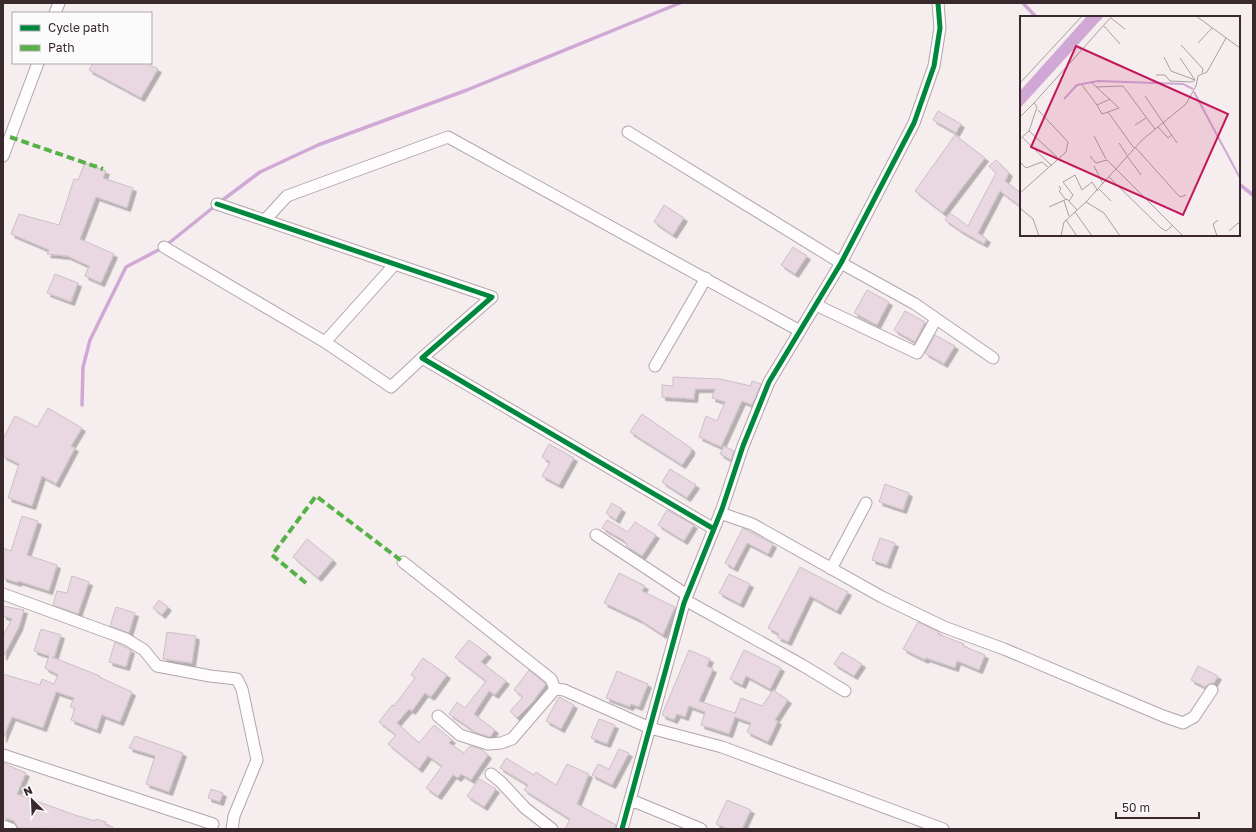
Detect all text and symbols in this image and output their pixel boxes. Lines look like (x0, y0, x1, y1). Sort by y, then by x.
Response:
legend (12, 12, 152, 64)
inset map (1020, 16, 1240, 236)
text: Cycle path (48, 20, 109, 35)
text: Path (48, 40, 75, 55)
north arrow (12, 780, 52, 820)
text: N (21, 783, 34, 798)
scale bar (1116, 794, 1199, 820)
text: 50 m (1122, 800, 1150, 815)

